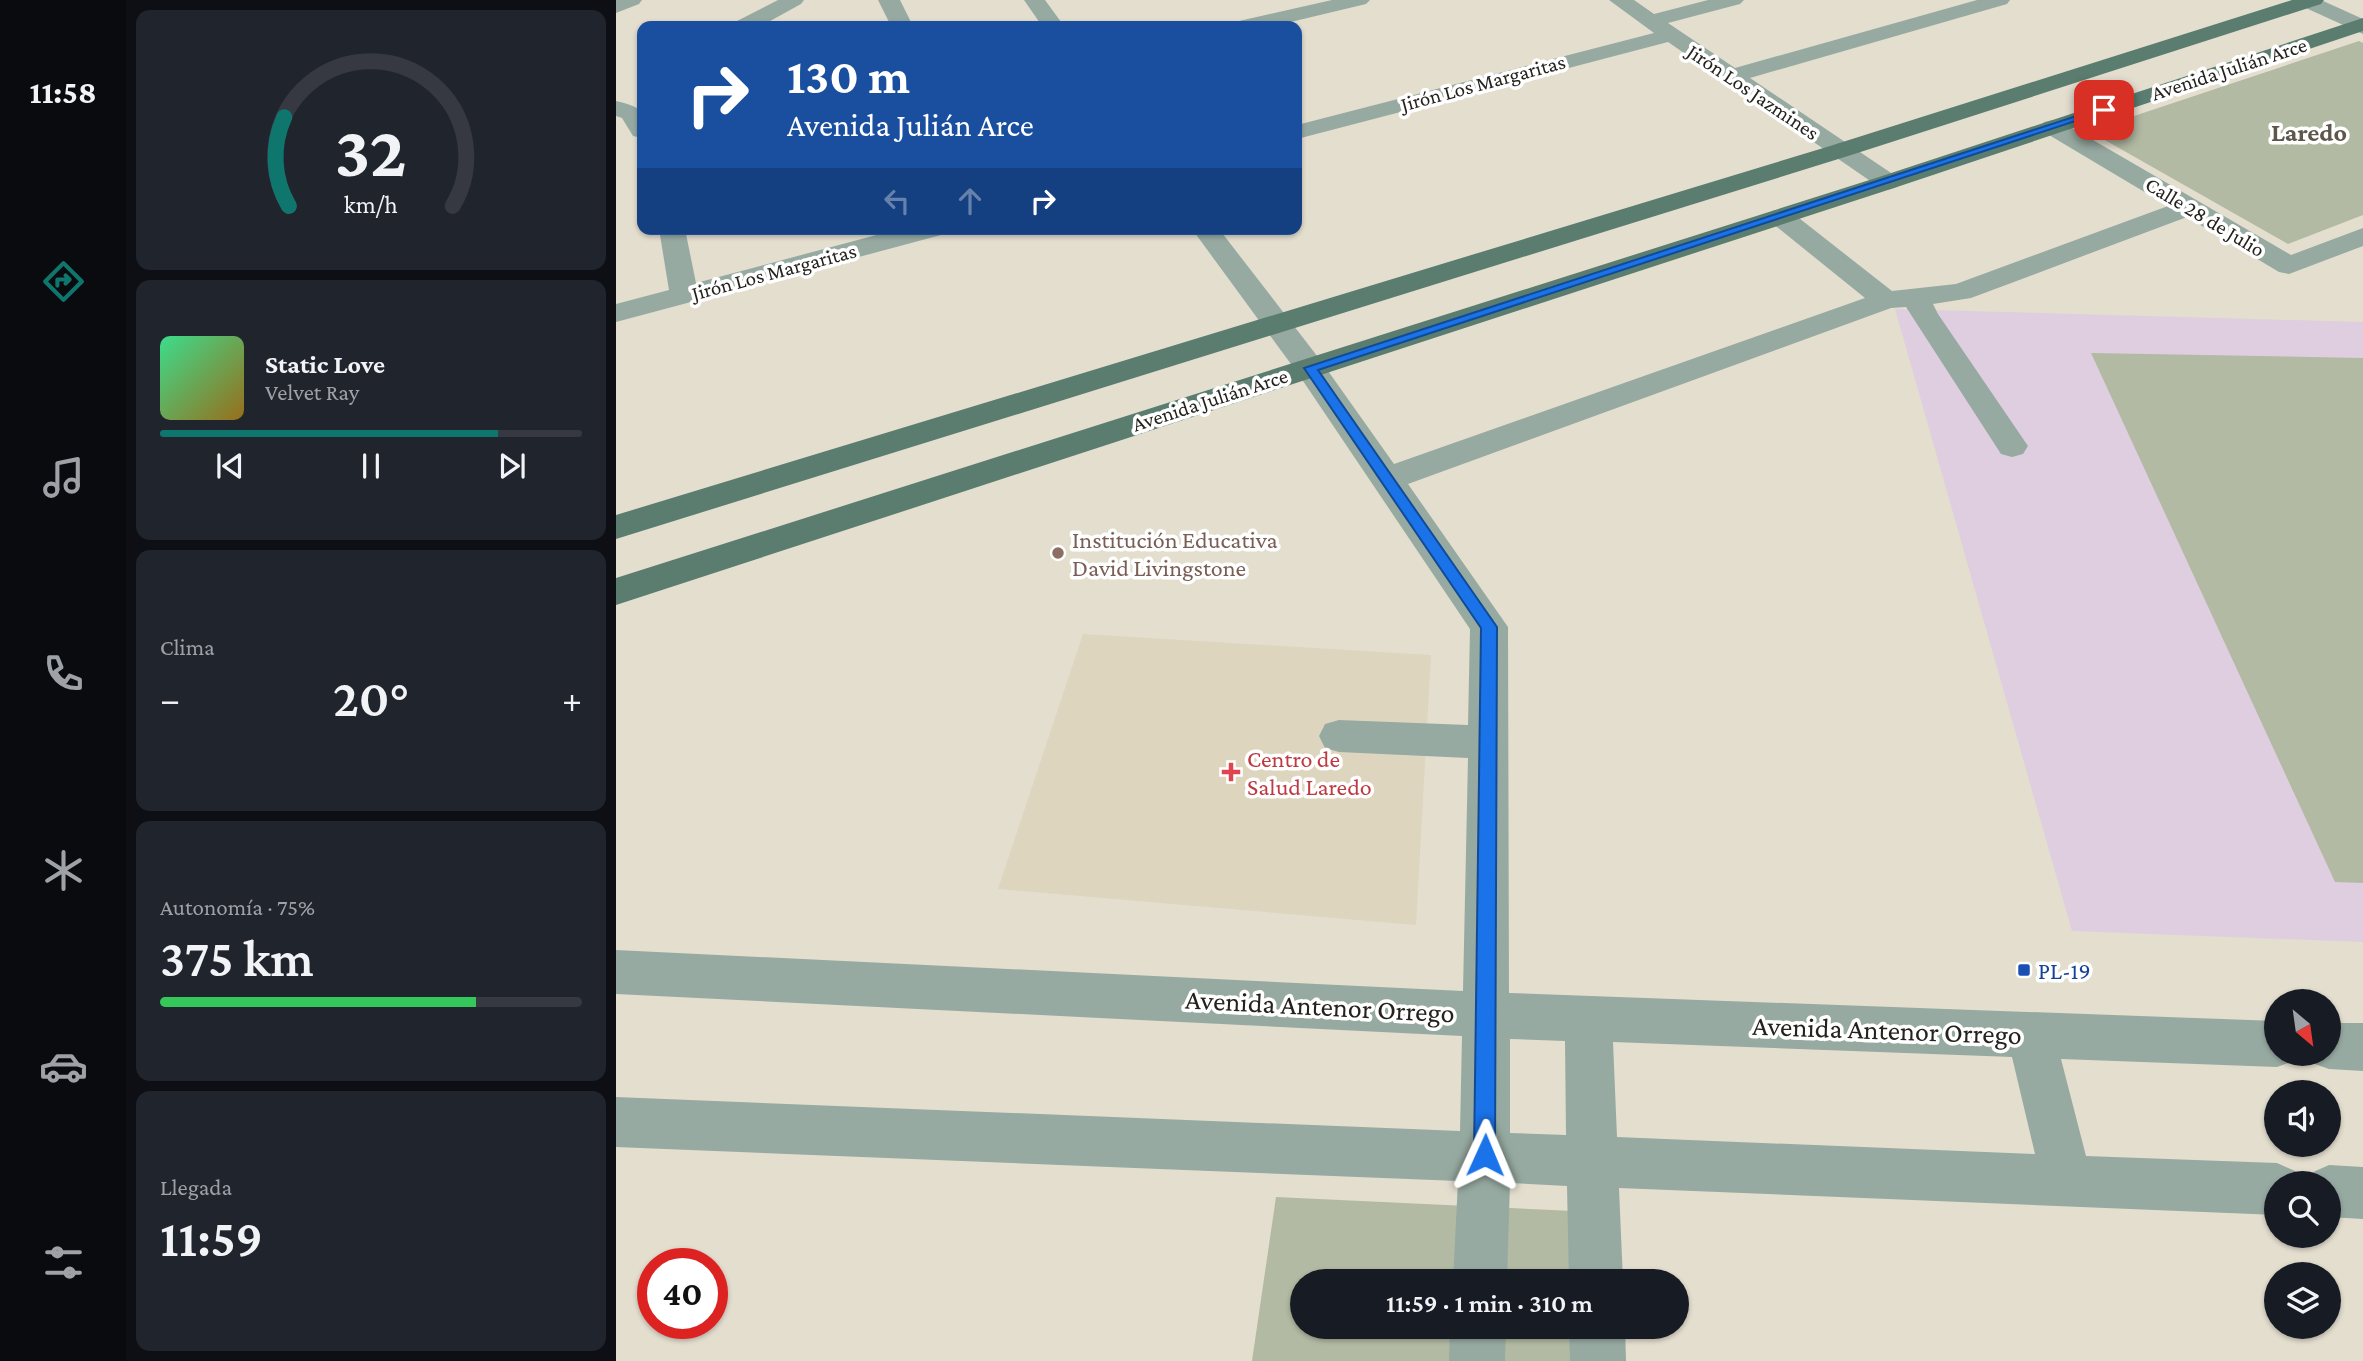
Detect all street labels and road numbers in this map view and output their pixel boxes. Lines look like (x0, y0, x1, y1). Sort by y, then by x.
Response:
street label: Avenida Julián Arce (2148, 33, 2310, 105)
street label: Jirón Los Jazmines (1681, 38, 1823, 145)
street label: Jirón Los Margaritas (1396, 49, 1568, 117)
street label: Calle 28 de Julio (2141, 172, 2269, 262)
street label: Jirón Los Margaritas (687, 238, 859, 306)
street label: Avenida Julián Arce (1129, 364, 1291, 436)
street label: Avenida Antenor Orrego (1185, 983, 1455, 1029)
street label: Avenida Antenor Orrego (1752, 1010, 2022, 1050)

